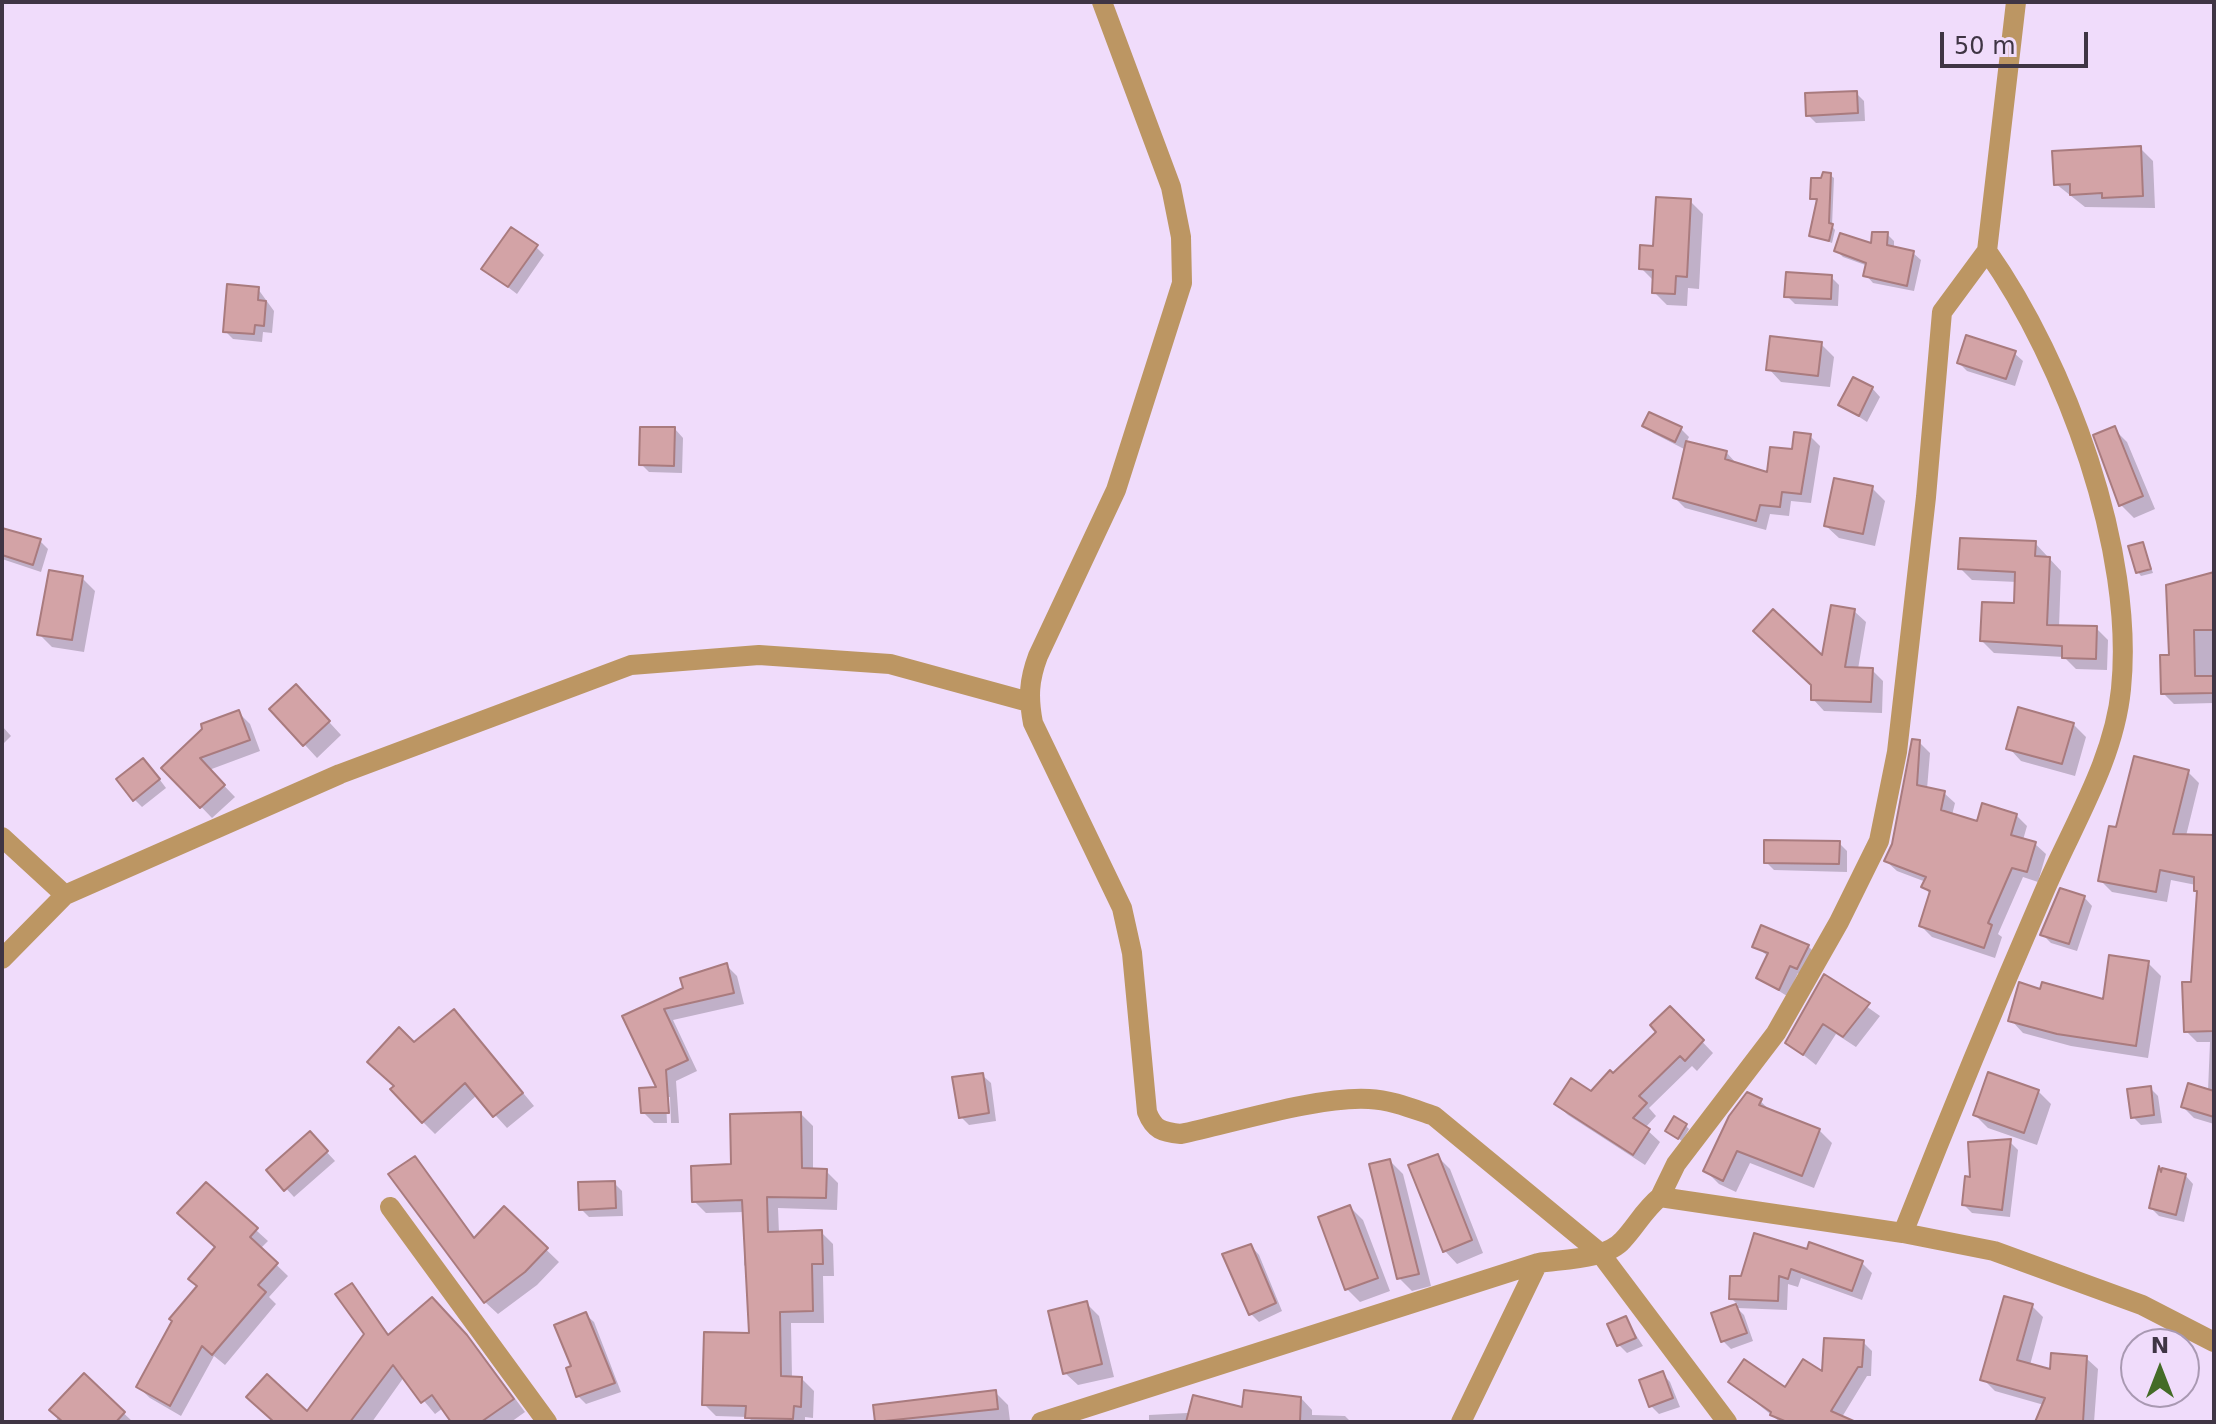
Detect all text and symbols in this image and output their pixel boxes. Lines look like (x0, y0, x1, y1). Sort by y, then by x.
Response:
scale bar (1944, 16, 2092, 66)
text: 50 m (1954, 32, 2016, 60)
north arrow (2120, 1328, 2200, 1408)
text: N (2151, 1333, 2169, 1358)

